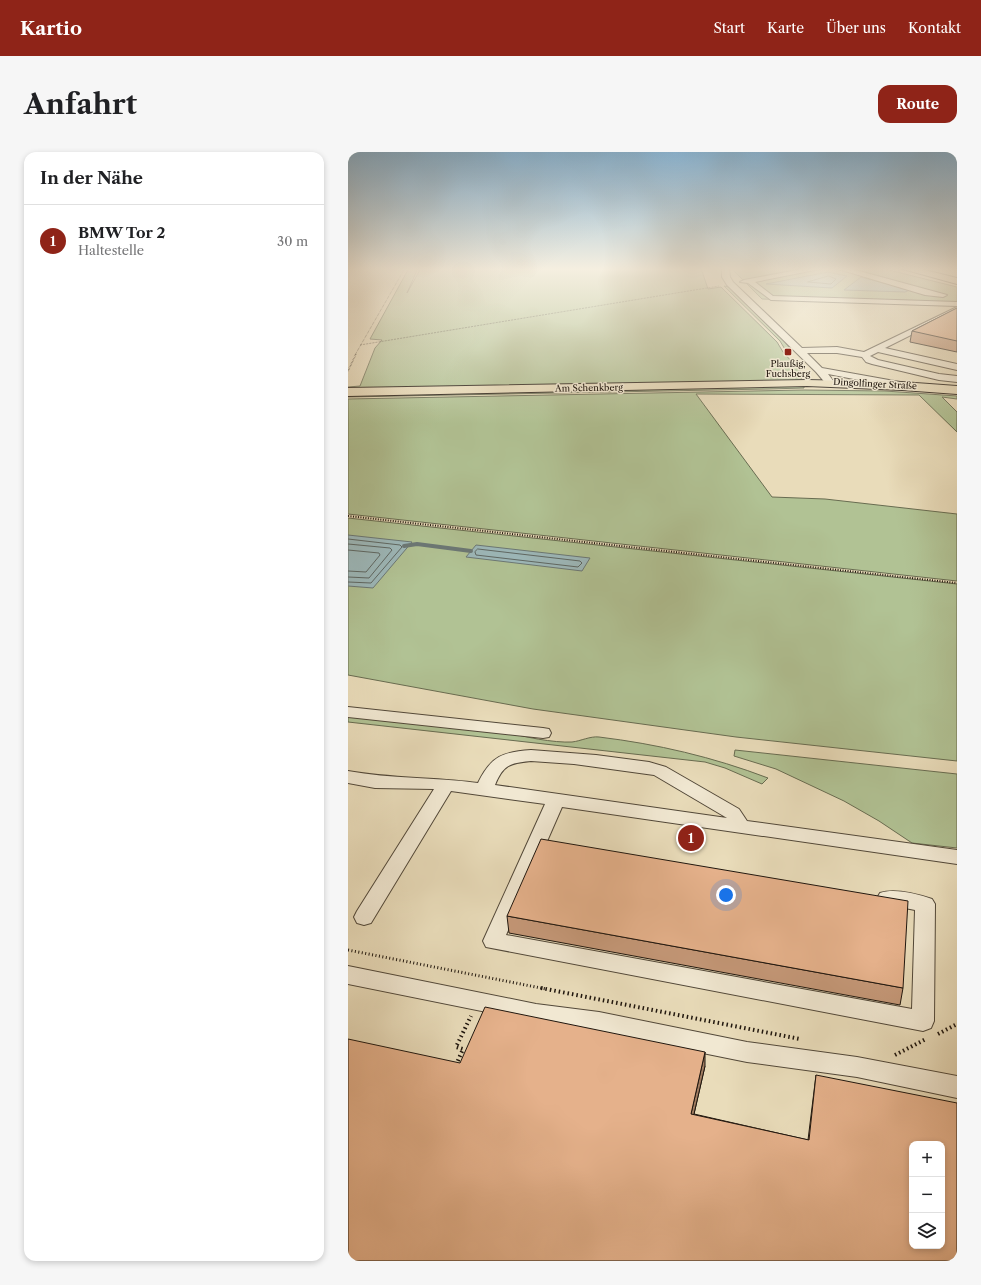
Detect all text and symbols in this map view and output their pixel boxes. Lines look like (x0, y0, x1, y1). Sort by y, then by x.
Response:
text: Kartio (20, 17, 82, 40)
text: Start (713, 19, 745, 37)
text: Karte (767, 19, 804, 37)
text: Über uns (826, 19, 886, 37)
text: Kontakt (908, 19, 961, 37)
button: Route (878, 85, 957, 123)
text: Anfahrt (24, 87, 137, 121)
text: In der Nähe (40, 168, 143, 188)
text: BMW Tor 2 (78, 223, 165, 242)
text: 1 (50, 233, 56, 249)
text: 30 m (277, 233, 308, 249)
text: Haltestelle (78, 242, 144, 258)
marker: Plaußig, Fuchsberg (783, 347, 793, 357)
place label: Plaußig, Fuchsberg (766, 358, 811, 379)
street label: Dingolfinger Straße (833, 376, 917, 391)
street label: Am Schenkberg (554, 381, 623, 394)
pin: 1 (678, 823, 704, 853)
your location (716, 885, 736, 905)
map controls (909, 1141, 945, 1249)
button: + (909, 1141, 945, 1177)
button: − (909, 1177, 945, 1213)
button: layers (909, 1213, 945, 1249)

